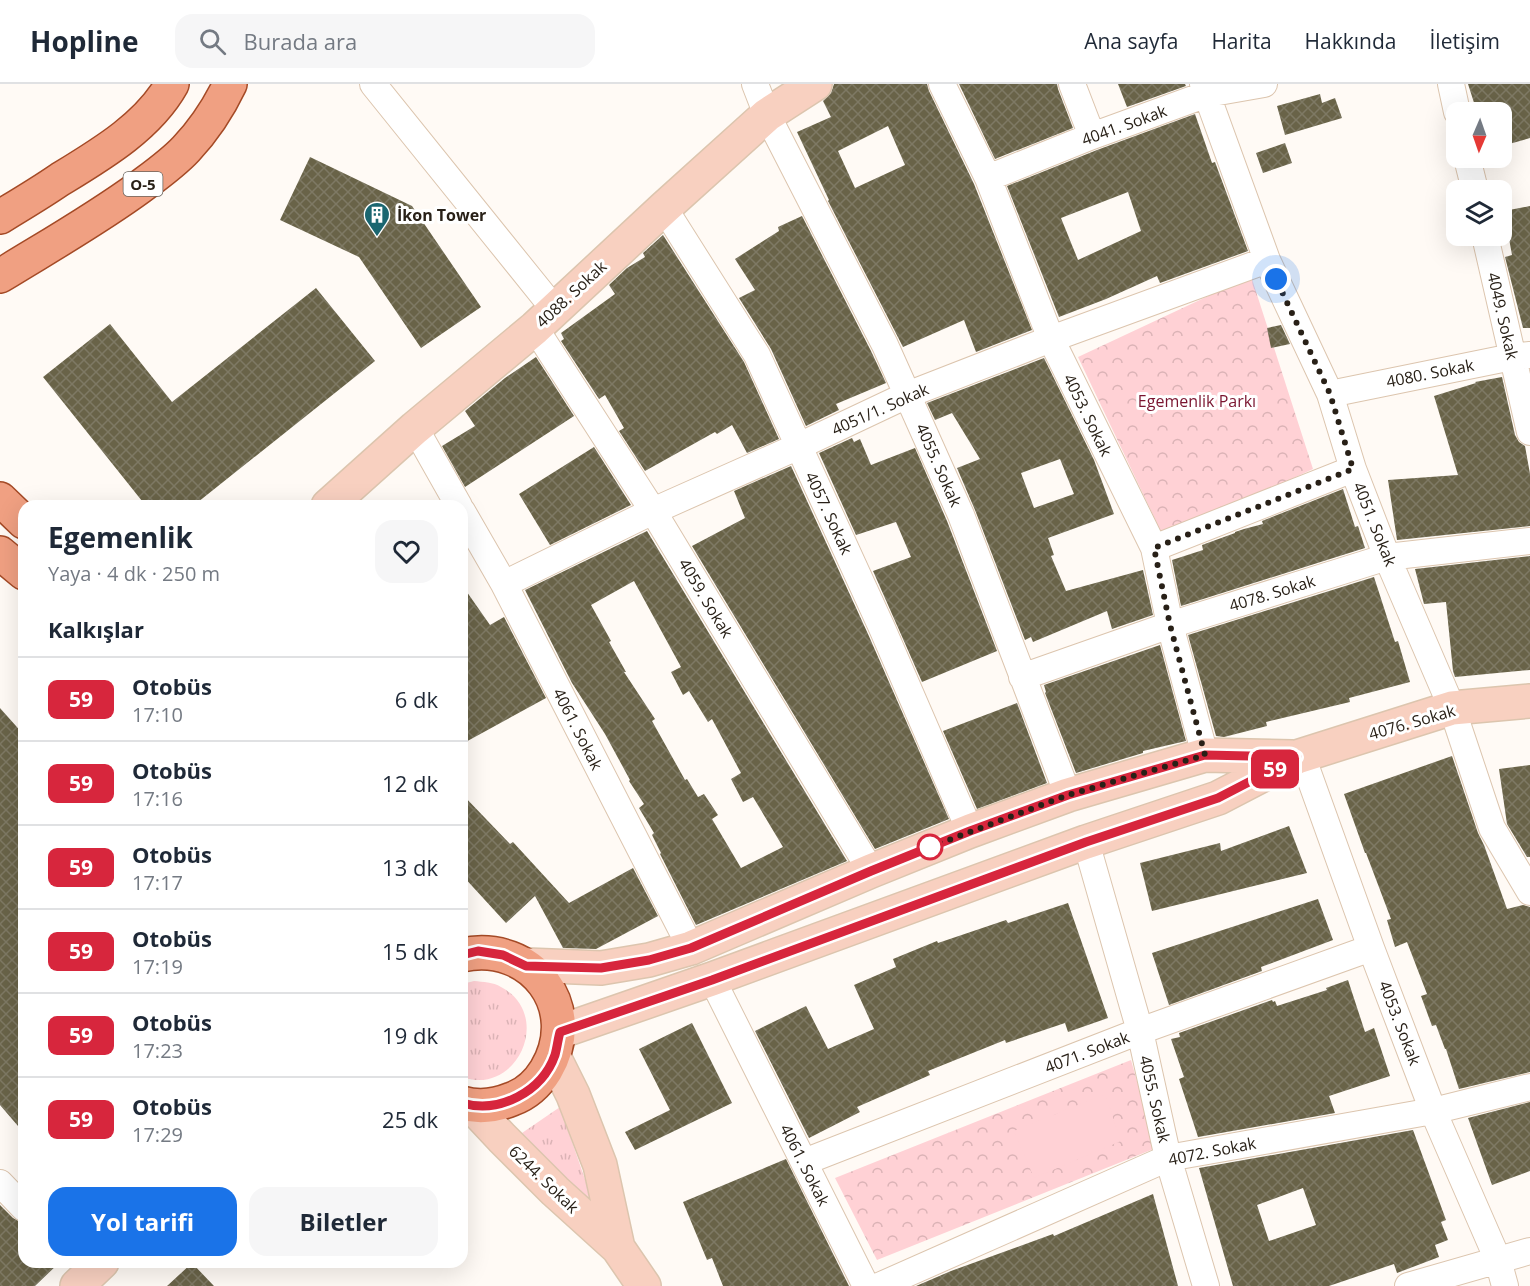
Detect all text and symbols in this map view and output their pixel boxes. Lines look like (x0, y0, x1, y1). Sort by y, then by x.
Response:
search box (175, 14, 595, 68)
text: Hopline (30, 22, 139, 60)
icon: search (196, 25, 229, 58)
text: Burada ara (244, 26, 357, 56)
text: Ana sayfa (1084, 27, 1178, 55)
text: Harita (1211, 27, 1272, 55)
text: Hakkında (1305, 27, 1397, 55)
text: İletişim (1430, 27, 1500, 55)
street label: 4041. Sokak (1078, 99, 1170, 151)
north arrow (1446, 102, 1512, 168)
map controls (1446, 102, 1512, 246)
road number: O-5 (124, 172, 162, 196)
button: layers (1446, 180, 1512, 246)
building icon: İkon Tower (362, 200, 392, 238)
place label: İkon Tower (397, 204, 486, 226)
street label: 4088. Sokak (531, 255, 611, 332)
your location (1261, 264, 1291, 294)
street label: 4049. Sokak (1482, 270, 1524, 362)
street label: 4080. Sokak (1384, 354, 1476, 392)
street label: 4053. Sokak (1059, 370, 1118, 460)
street label: 4051/1. Sokak (828, 378, 933, 440)
park label: Egemenlik Parkı (1138, 390, 1256, 412)
street label: 4055. Sokak (911, 420, 967, 511)
street label: 4057. Sokak (800, 468, 858, 559)
street label: 4051. Sokak (1348, 479, 1402, 570)
text: Egemenlik (48, 518, 193, 556)
button: heart (375, 520, 438, 583)
street label: 4059. Sokak (674, 554, 739, 642)
text: Yaya · 4 dk · 250 m (48, 560, 220, 587)
street label: 4078. Sokak (1226, 569, 1318, 617)
text: Kalkışlar (48, 614, 144, 644)
text: Otobüs (132, 671, 212, 701)
text: 6 dk (395, 684, 438, 714)
street label: 4061. Sokak (548, 684, 608, 774)
text: 59 (69, 685, 93, 713)
street label: 4076. Sokak (1366, 699, 1458, 745)
text: 17:10 (132, 701, 183, 728)
line badge: 59 (1248, 750, 1302, 788)
text: Otobüs (132, 755, 212, 785)
text: 59 (1263, 755, 1287, 783)
text: 12 dk (382, 768, 438, 798)
text: 59 (69, 769, 93, 797)
text: 17:16 (132, 785, 183, 812)
unlabelled marker (917, 834, 943, 860)
text: Otobüs (132, 839, 212, 869)
text: 13 dk (382, 852, 438, 882)
text: 59 (69, 853, 93, 881)
text: 17:17 (132, 869, 183, 896)
text: Otobüs (132, 923, 212, 953)
text: 15 dk (382, 936, 438, 966)
text: 59 (69, 937, 93, 965)
text: 17:19 (132, 953, 183, 980)
street label: 4053. Sokak (1374, 977, 1426, 1069)
text: Otobüs (132, 1007, 212, 1037)
text: 19 dk (382, 1020, 438, 1050)
text: 59 (69, 1021, 93, 1049)
street label: 4071. Sokak (1041, 1026, 1133, 1078)
text: 17:23 (132, 1037, 183, 1064)
street label: 4055. Sokak (1134, 1053, 1176, 1145)
text: Otobüs (132, 1091, 212, 1121)
text: 25 dk (382, 1104, 438, 1134)
text: 59 (69, 1105, 93, 1133)
street label: 4061. Sokak (775, 1120, 835, 1210)
text: 17:29 (132, 1121, 183, 1148)
street label: 4072. Sokak (1166, 1132, 1258, 1170)
street label: 6244. Sokak (504, 1140, 584, 1218)
button: Yol tarifi (48, 1187, 237, 1256)
button: Biletler (249, 1187, 438, 1256)

